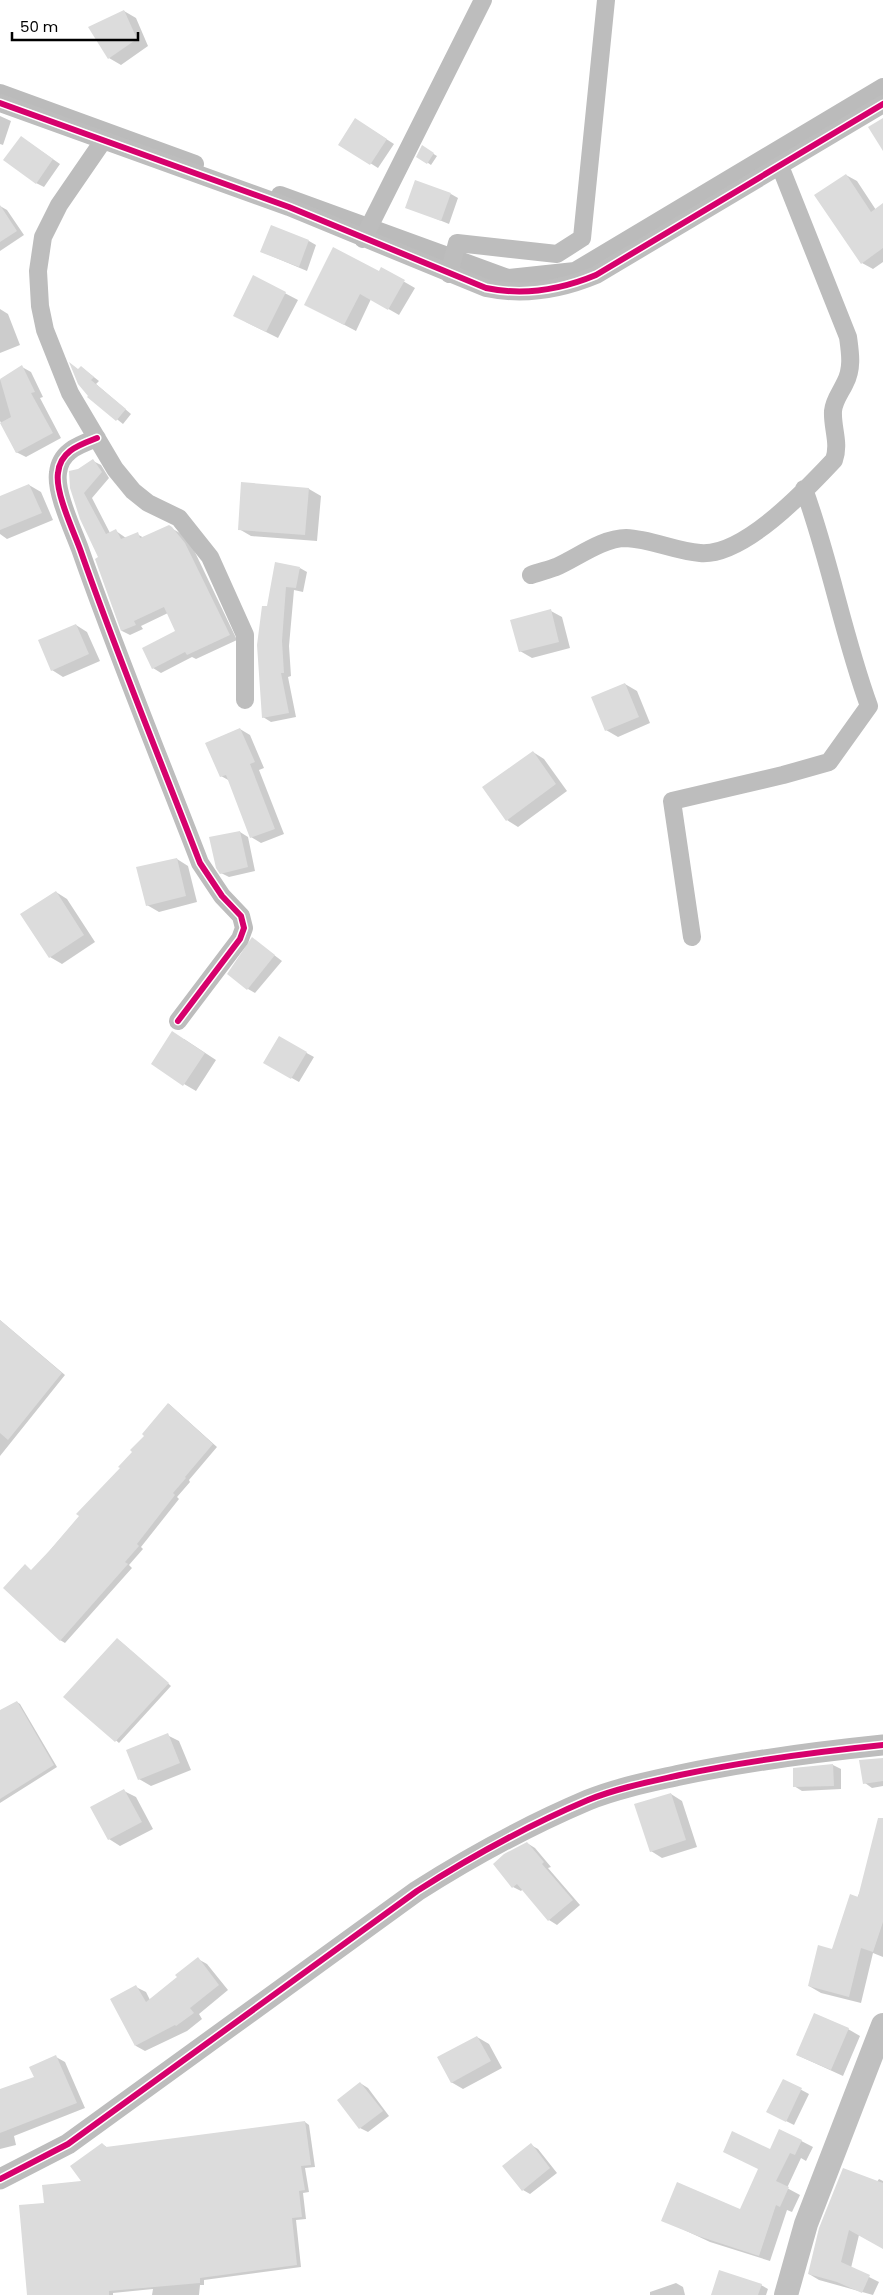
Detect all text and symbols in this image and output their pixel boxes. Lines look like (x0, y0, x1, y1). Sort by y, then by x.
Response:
scale bar (12, 10, 139, 42)
text: 50 m (20, 16, 58, 37)

